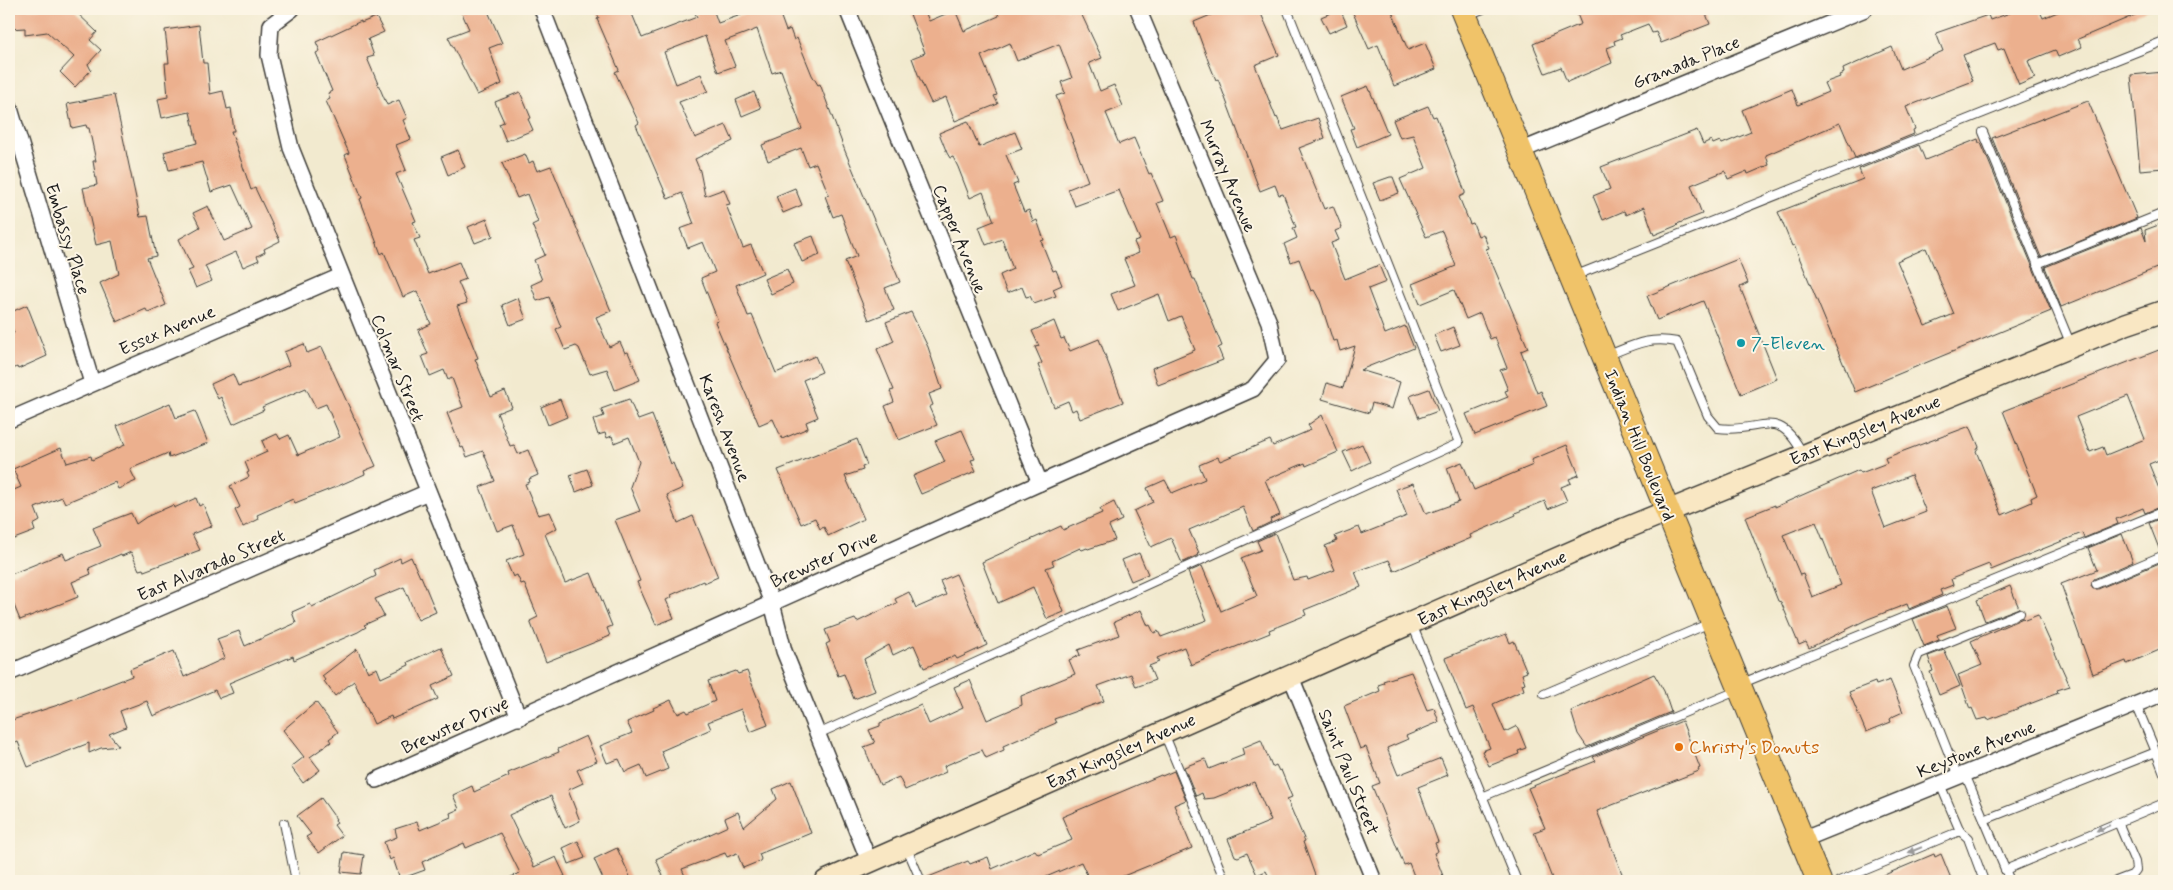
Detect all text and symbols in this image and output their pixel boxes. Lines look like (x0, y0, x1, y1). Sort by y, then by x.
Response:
street label: Granada Place (1629, 30, 1744, 95)
street label: Murray Avenue (1193, 116, 1262, 236)
street label: Embassy Place (39, 181, 95, 298)
street label: Capper Avenue (926, 181, 992, 298)
street label: Essex Avenue (116, 300, 219, 362)
street label: Colmar Street (365, 311, 430, 426)
place label: 7-Eleven (1751, 332, 1825, 356)
marker: 7-Eleven (1735, 337, 1747, 349)
street label: Indian Hill Boulevard (1598, 366, 1680, 525)
street label: Karesh Avenue (692, 371, 756, 486)
street label: East Kingsley Avenue (1786, 390, 1945, 473)
street label: East Alvarado Street (134, 524, 289, 608)
street label: Brewster Drive (767, 526, 882, 594)
street label: East Kingsley Avenue (1414, 545, 1571, 633)
street label: Brewster Drive (398, 692, 513, 760)
street label: Saint Paul Street (1312, 706, 1384, 839)
street label: East Kingsley Avenue (1043, 708, 1200, 796)
street label: Keystone Avenue (1914, 715, 2039, 785)
place label: Christy's Donuts (1689, 736, 1819, 760)
marker: Christy's Donuts (1673, 741, 1685, 753)
one-way arrow (2096, 825, 2110, 833)
one-way arrow (1907, 846, 1922, 854)

